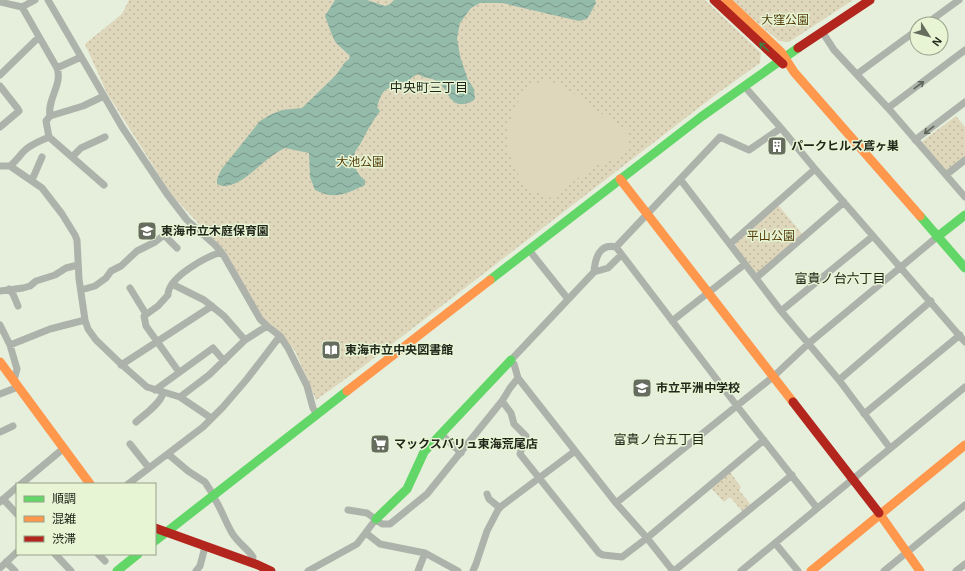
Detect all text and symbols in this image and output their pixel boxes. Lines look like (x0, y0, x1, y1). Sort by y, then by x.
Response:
park label: 大窪公園 (761, 13, 809, 27)
north arrow (909, 16, 949, 56)
text: N (930, 35, 944, 49)
one-way arrow (759, 43, 769, 52)
district label: 中央町三丁目 (390, 80, 468, 95)
one-way arrow (914, 80, 925, 89)
one-way arrow (923, 125, 934, 134)
building icon: パークヒルズ鳶ヶ巣 (766, 135, 788, 157)
place label: パークヒルズ鳶ヶ巣 (791, 139, 899, 153)
park label: 大池公園 (336, 155, 384, 169)
school or university icon: 東海市立木庭保育園 (136, 220, 158, 242)
place label: 東海市立木庭保育園 (161, 224, 269, 238)
park label: 平山公園 (747, 229, 795, 243)
district label: 富貴ノ台六丁目 (794, 271, 886, 286)
library icon: 東海市立中央図書館 (320, 339, 342, 361)
place label: 東海市立中央図書館 (345, 343, 453, 357)
school or university icon: 市立平洲中学校 (631, 377, 653, 399)
place label: 市立平洲中学校 (656, 381, 740, 395)
district label: 富貴ノ台五丁目 (613, 432, 705, 447)
supermarket icon: マックスバリュ東海荒尾店 (369, 433, 391, 455)
place label: マックスバリュ東海荒尾店 (394, 437, 538, 451)
legend (16, 483, 156, 555)
text: 順調 (52, 492, 76, 506)
text: 混雑 (52, 512, 76, 526)
text: 渋滞 (52, 532, 76, 546)

